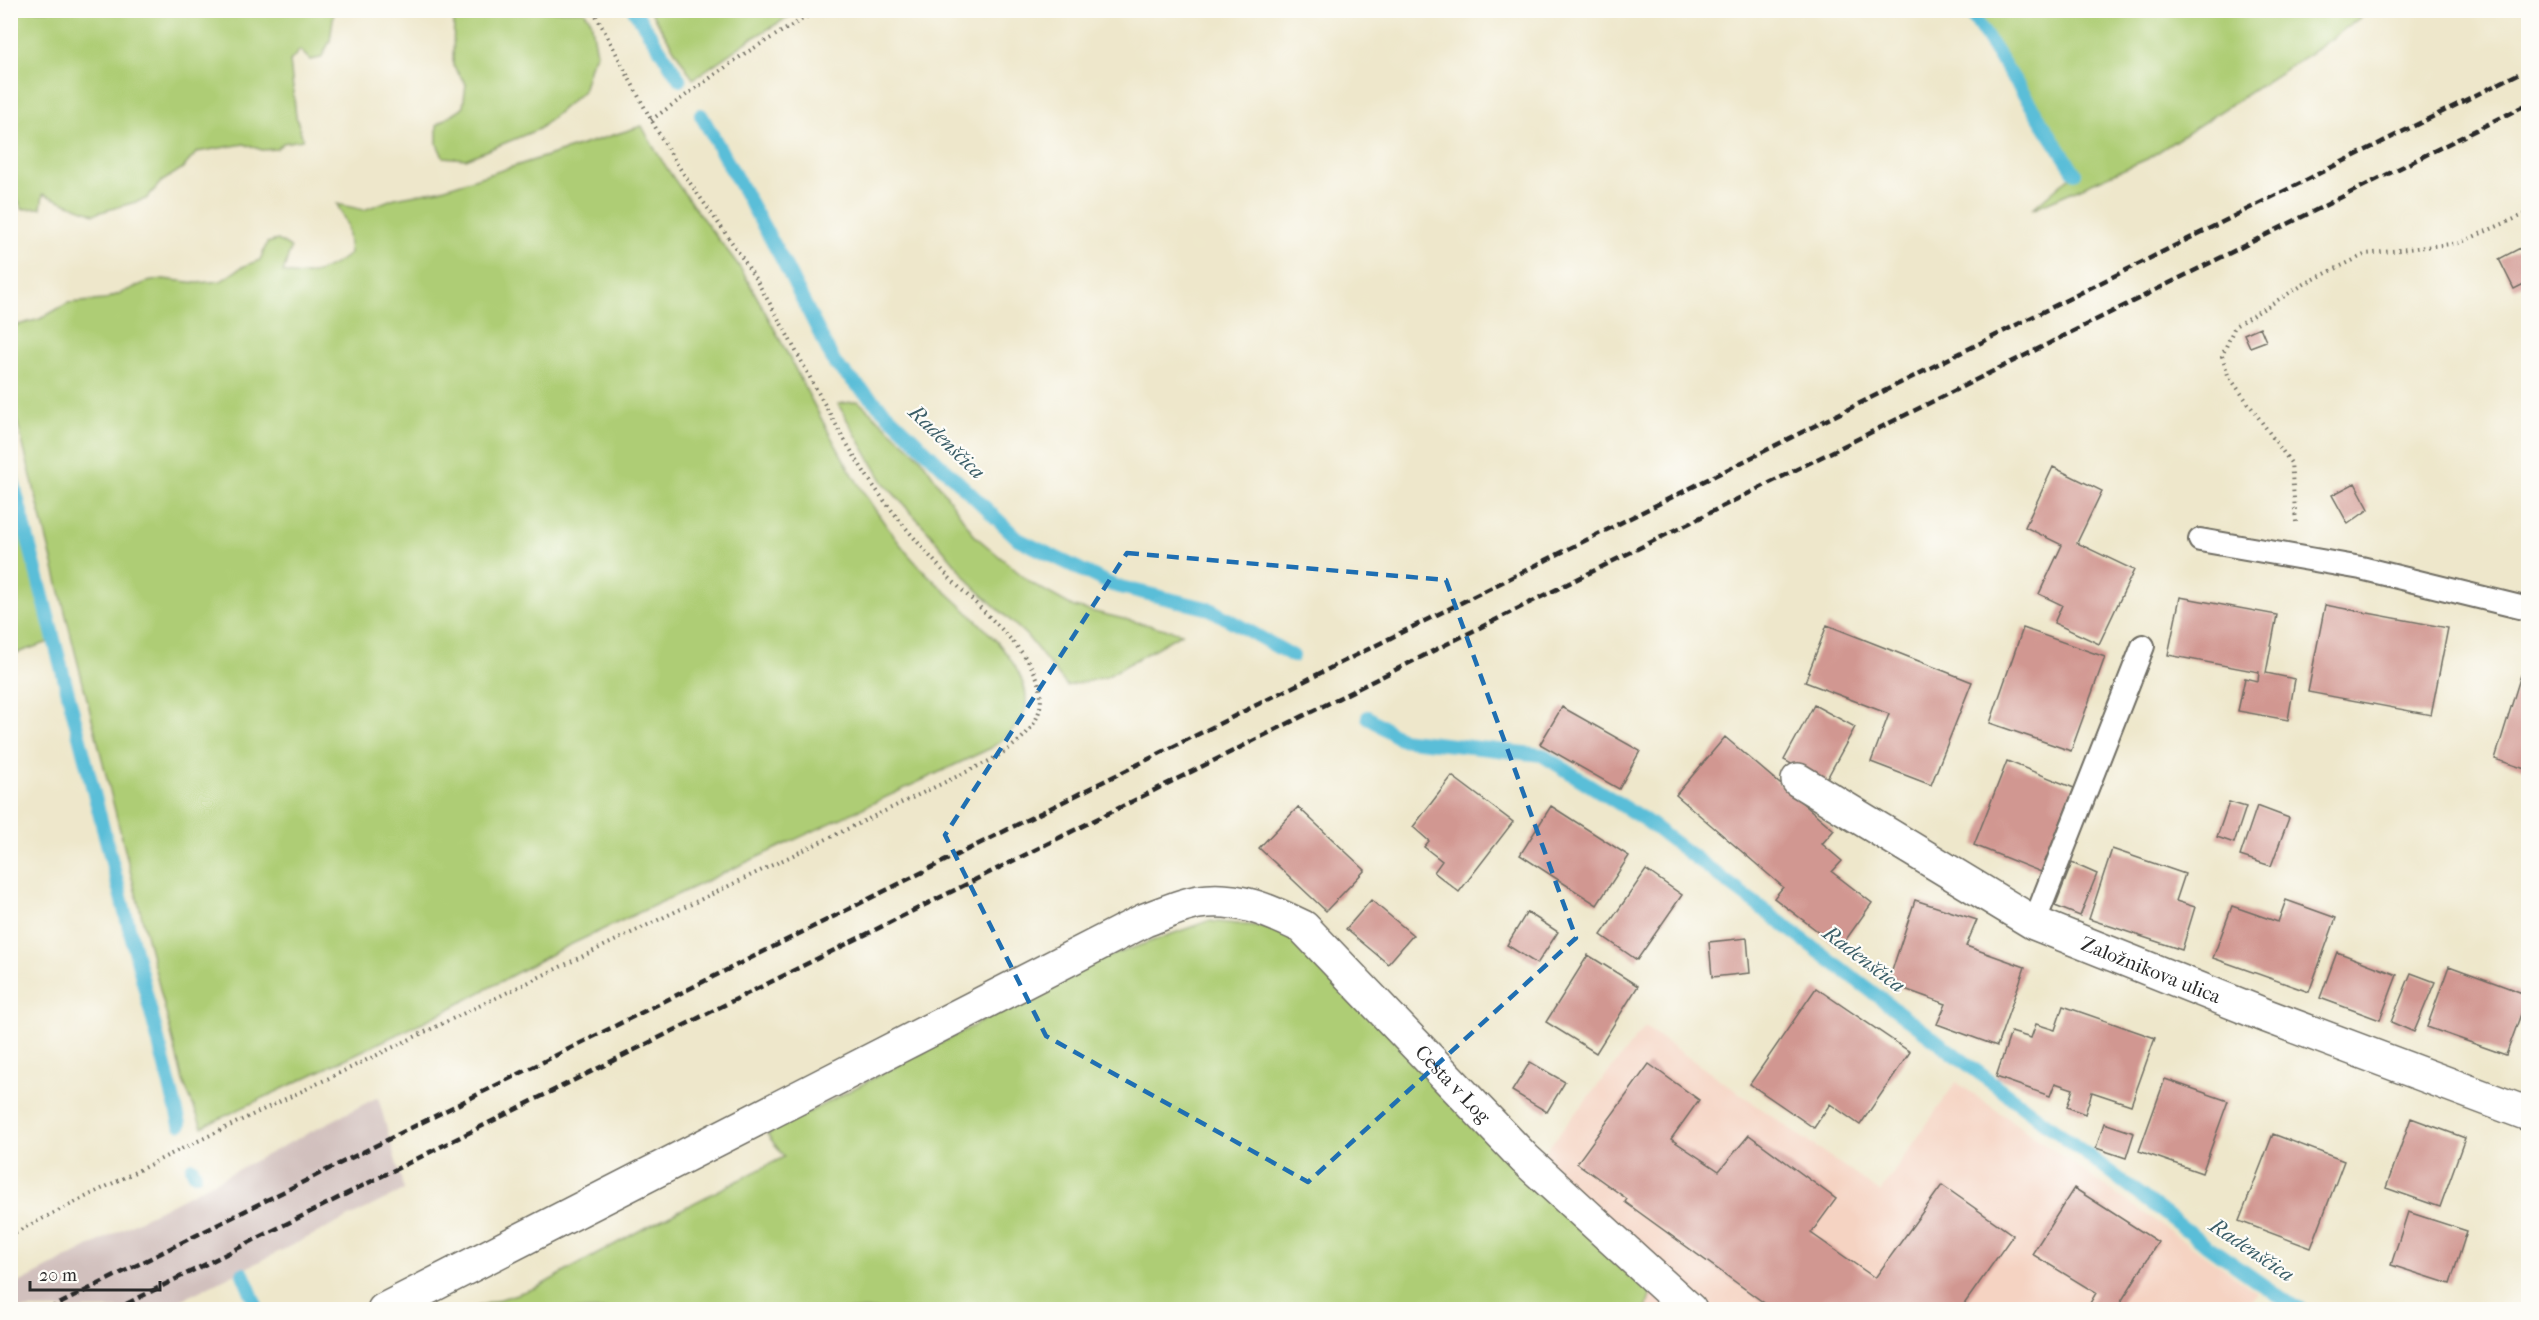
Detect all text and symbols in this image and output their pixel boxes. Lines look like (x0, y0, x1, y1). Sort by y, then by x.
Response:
water label: Radenščica (903, 399, 990, 484)
water label: Radenščica (1817, 919, 1910, 998)
street label: Založnikova ulica (2078, 932, 2225, 1009)
street label: Cesta v Log (1410, 1041, 1495, 1128)
water label: Radenščica (2204, 1212, 2299, 1287)
scale bar (30, 1254, 160, 1292)
text: 20 m (39, 1265, 77, 1286)

